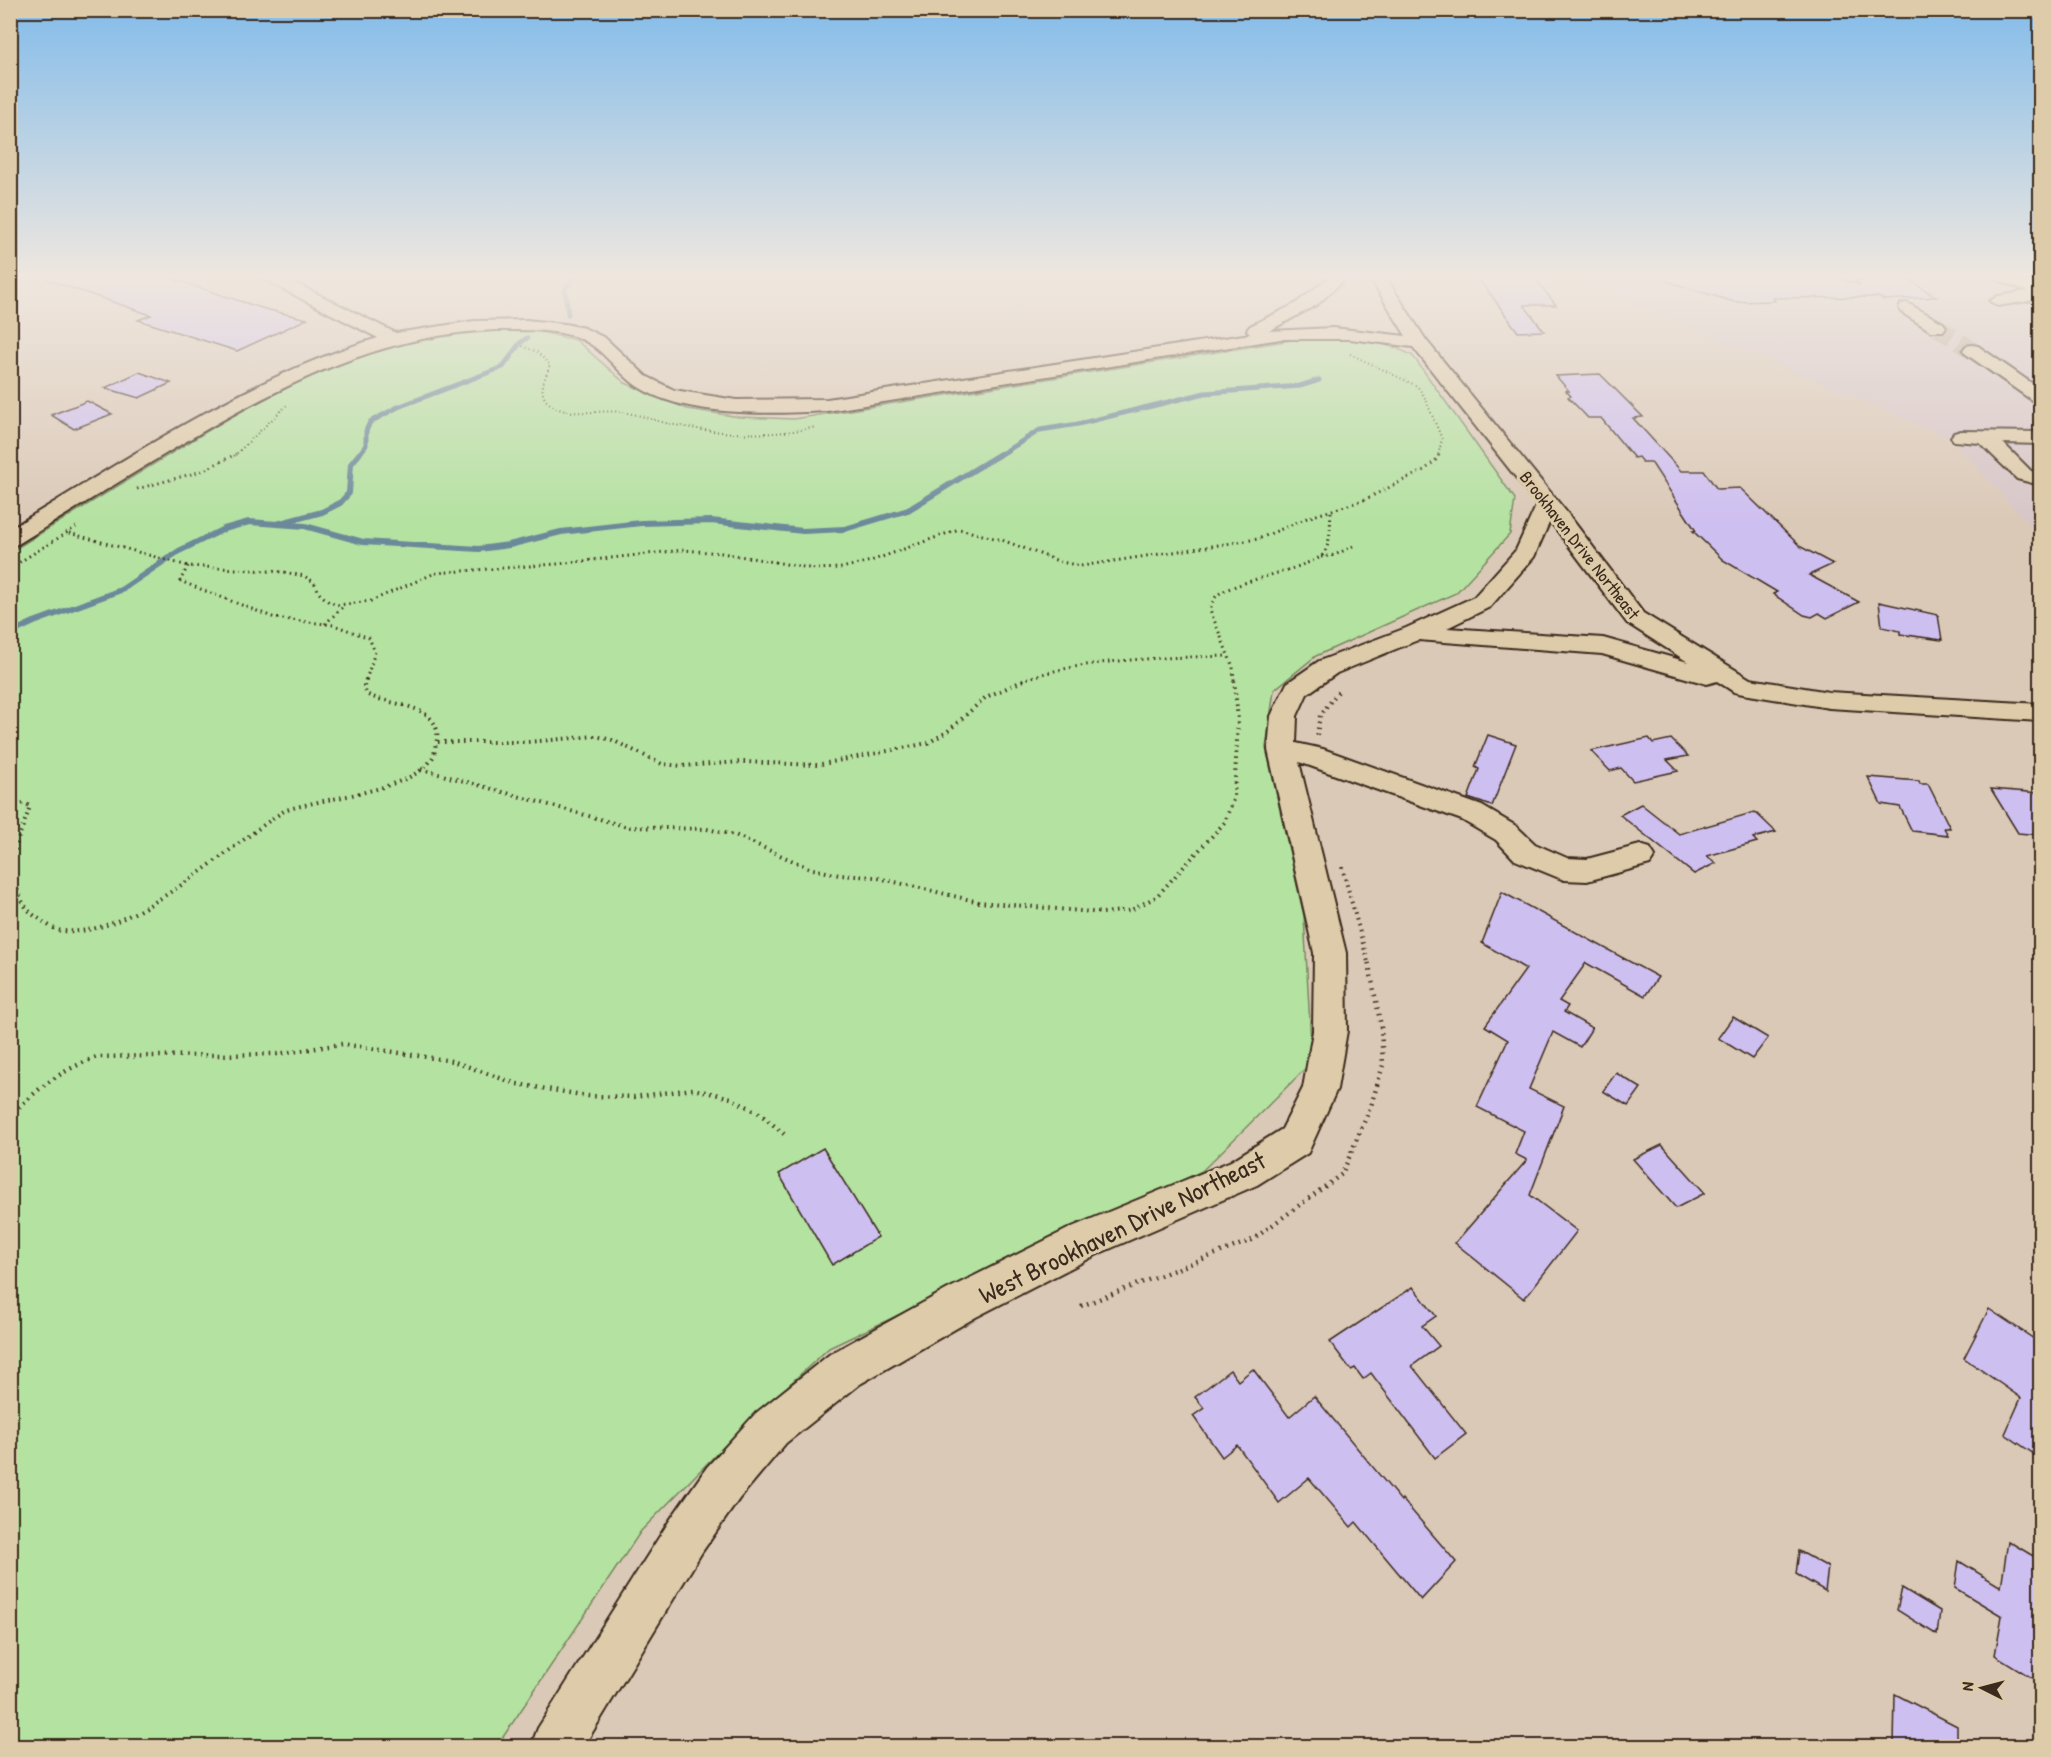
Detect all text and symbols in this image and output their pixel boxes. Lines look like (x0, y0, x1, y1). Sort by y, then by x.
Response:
street label: Brookhaven Drive Northeast (1514, 466, 1646, 625)
street label: West Brookhaven Drive Northeast (973, 1142, 1272, 1312)
north arrow (1952, 1658, 2012, 1718)
text: N (1956, 1681, 1979, 1692)

